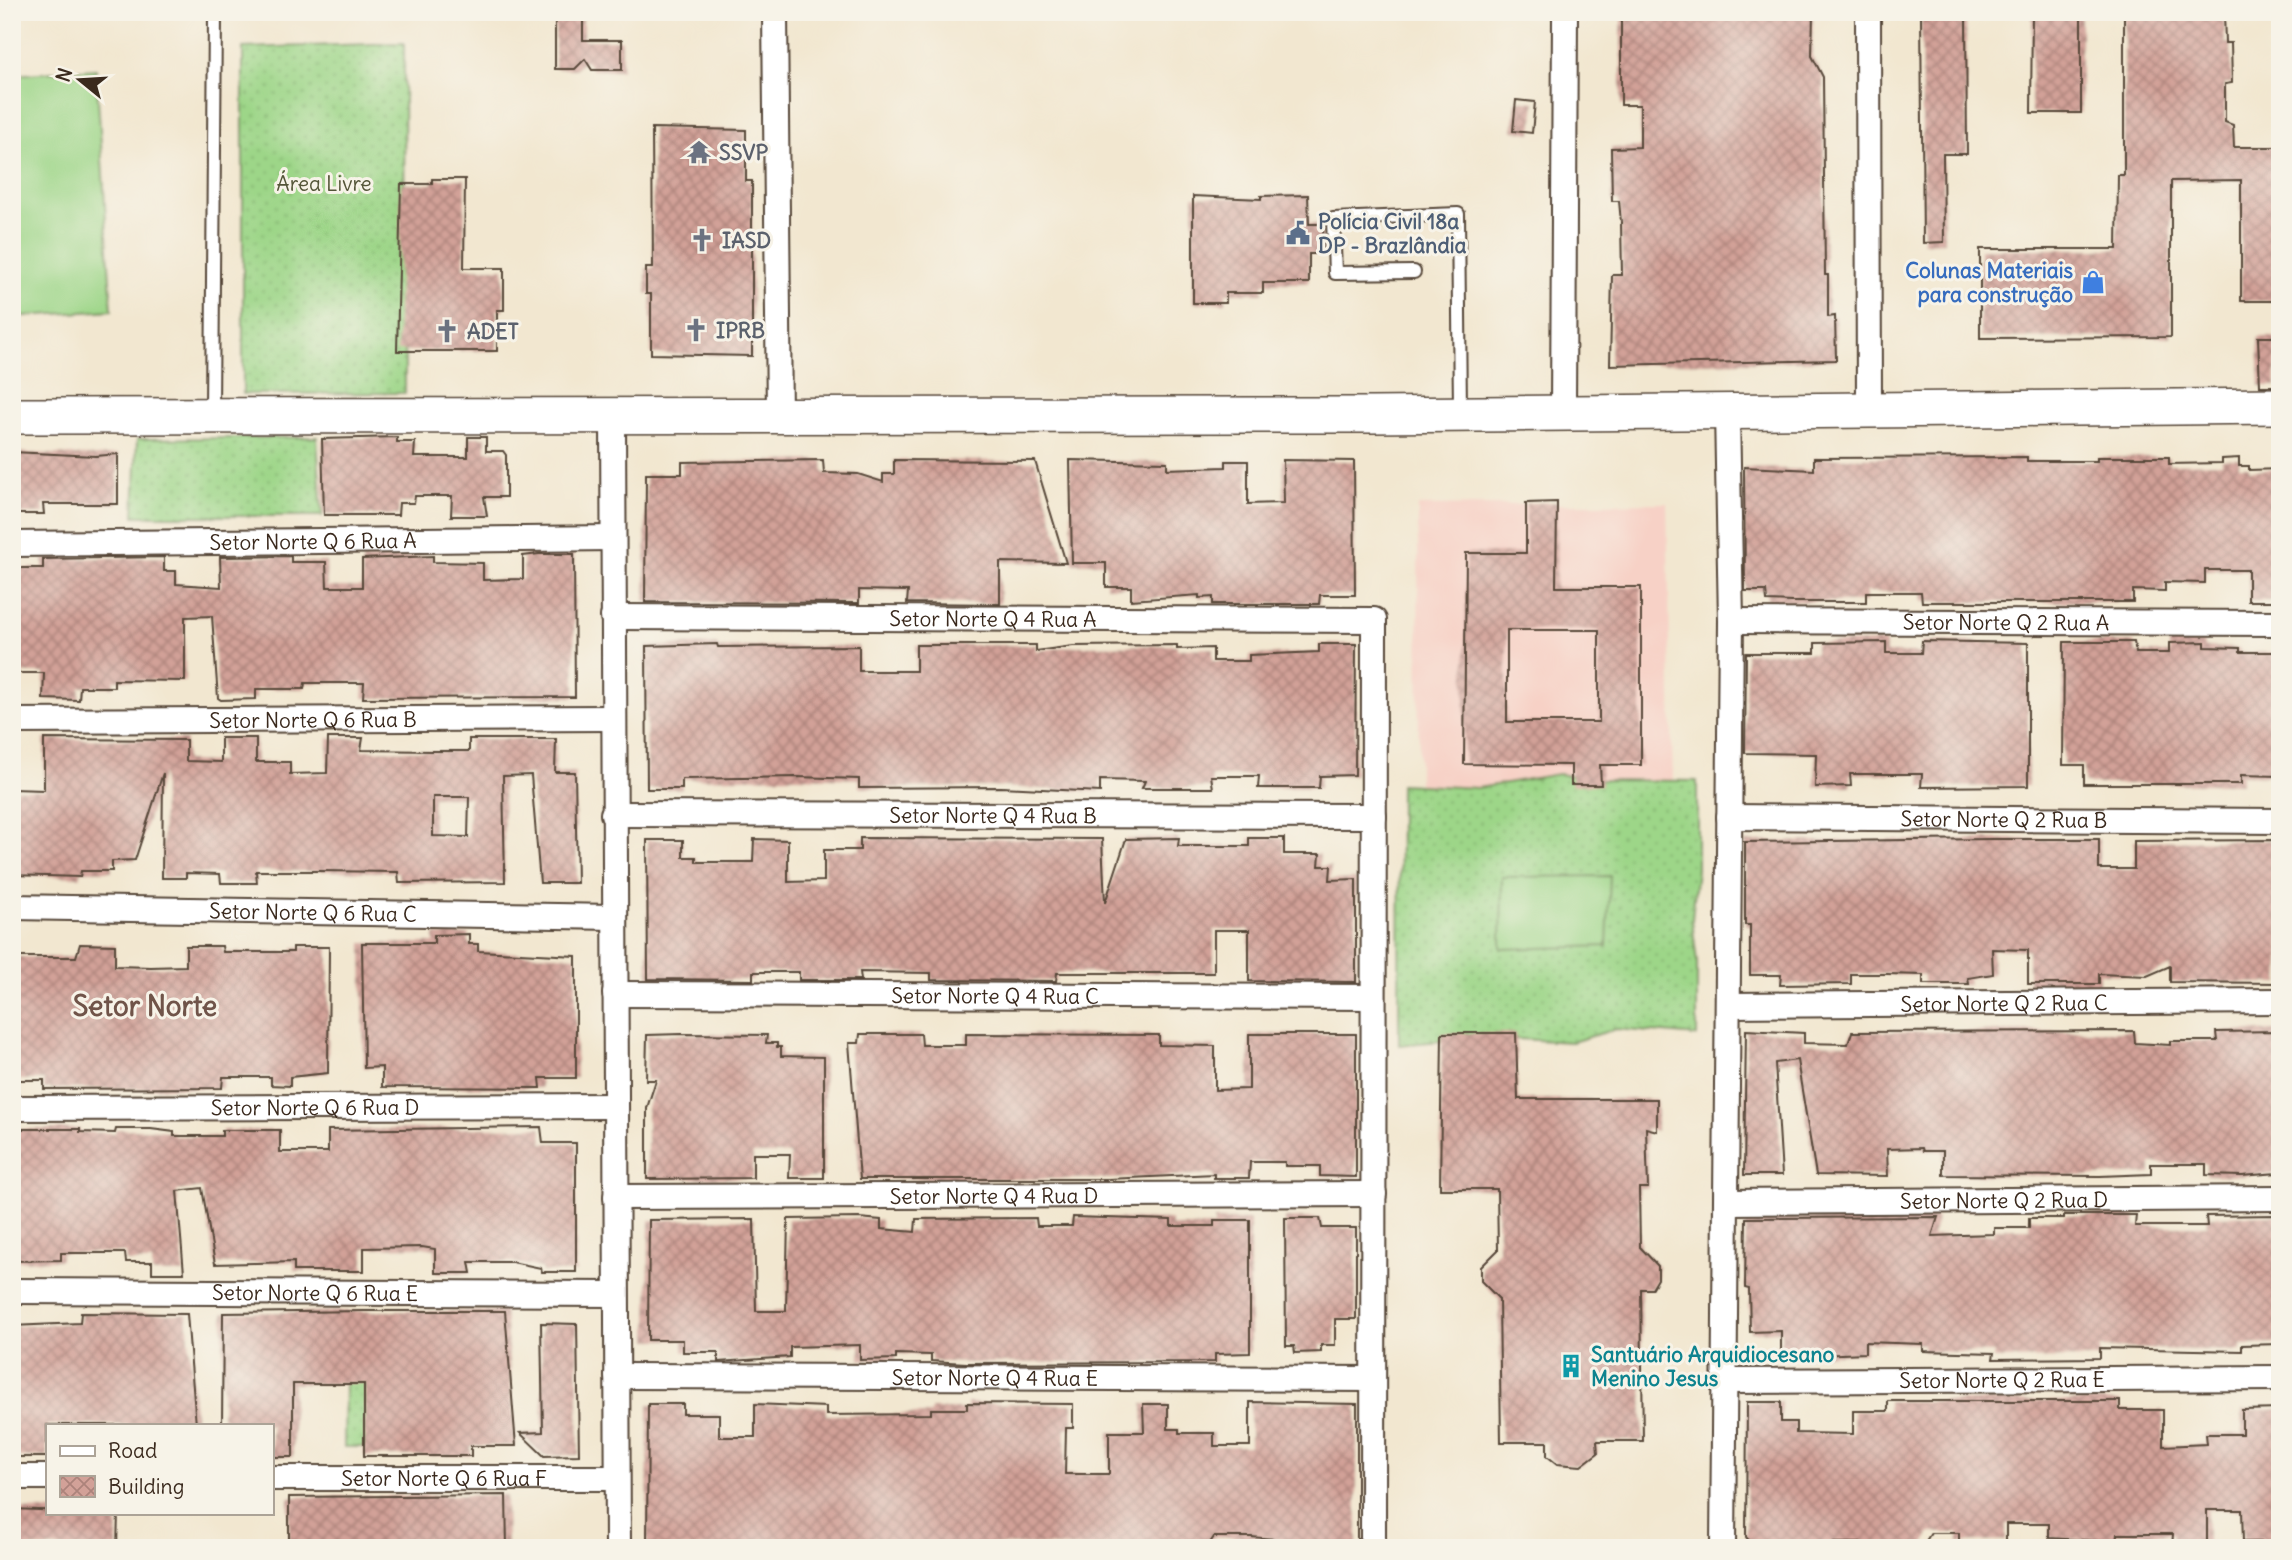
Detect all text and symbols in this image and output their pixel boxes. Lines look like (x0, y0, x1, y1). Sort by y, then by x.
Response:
north arrow (46, 46, 116, 116)
text: N (50, 65, 77, 85)
temple icon: SSVP (685, 138, 713, 166)
place label: SSVP (719, 139, 768, 166)
park label: Área Livre (276, 170, 372, 197)
place label: Polícia Civil 18a DP - Brazlândia (1318, 208, 1467, 259)
public building icon: Polícia Civil 18a DP - Brazlândia (1284, 219, 1312, 247)
church icon: IASD (688, 226, 716, 254)
place label: IASD (722, 227, 771, 254)
place label: Colunas Materiais para construção (1905, 257, 2073, 308)
shop icon: Colunas Materiais para construção (2079, 268, 2107, 296)
church icon: IPRB (682, 316, 710, 344)
church icon: ADET (433, 317, 461, 345)
place label: IPRB (716, 317, 765, 344)
place label: ADET (467, 318, 519, 345)
street label: Setor Norte Q 6 Rua A (209, 526, 417, 556)
street label: Setor Norte Q 4 Rua A (889, 605, 1097, 632)
street label: Setor Norte Q 2 Rua A (1903, 608, 2109, 636)
street label: Setor Norte Q 6 Rua B (209, 705, 417, 734)
street label: Setor Norte Q 4 Rua B (889, 801, 1097, 829)
street label: Setor Norte Q 2 Rua B (1900, 805, 2108, 833)
street label: Setor Norte Q 6 Rua C (209, 897, 417, 927)
street label: Setor Norte Q 4 Rua C (891, 982, 1099, 1009)
district label: Setor Norte (73, 988, 217, 1024)
street label: Setor Norte Q 2 Rua C (1900, 989, 2108, 1017)
street label: Setor Norte Q 6 Rua D (211, 1093, 419, 1121)
street label: Setor Norte Q 4 Rua D (890, 1182, 1098, 1209)
street label: Setor Norte Q 2 Rua D (1900, 1186, 2108, 1214)
street label: Setor Norte Q 6 Rua E (212, 1278, 418, 1307)
place label: Santuário Arquidiocesano Menino Jesus (1591, 1341, 1835, 1392)
building icon: Santuário Arquidiocesano Menino Jesus (1557, 1352, 1585, 1380)
street label: Setor Norte Q 4 Rua E (892, 1364, 1098, 1391)
street label: Setor Norte Q 2 Rua E (1899, 1365, 2105, 1394)
legend (46, 1424, 273, 1514)
text: Road (108, 1437, 157, 1464)
street label: Setor Norte Q 6 Rua F (341, 1465, 547, 1492)
text: Building (108, 1473, 184, 1500)

